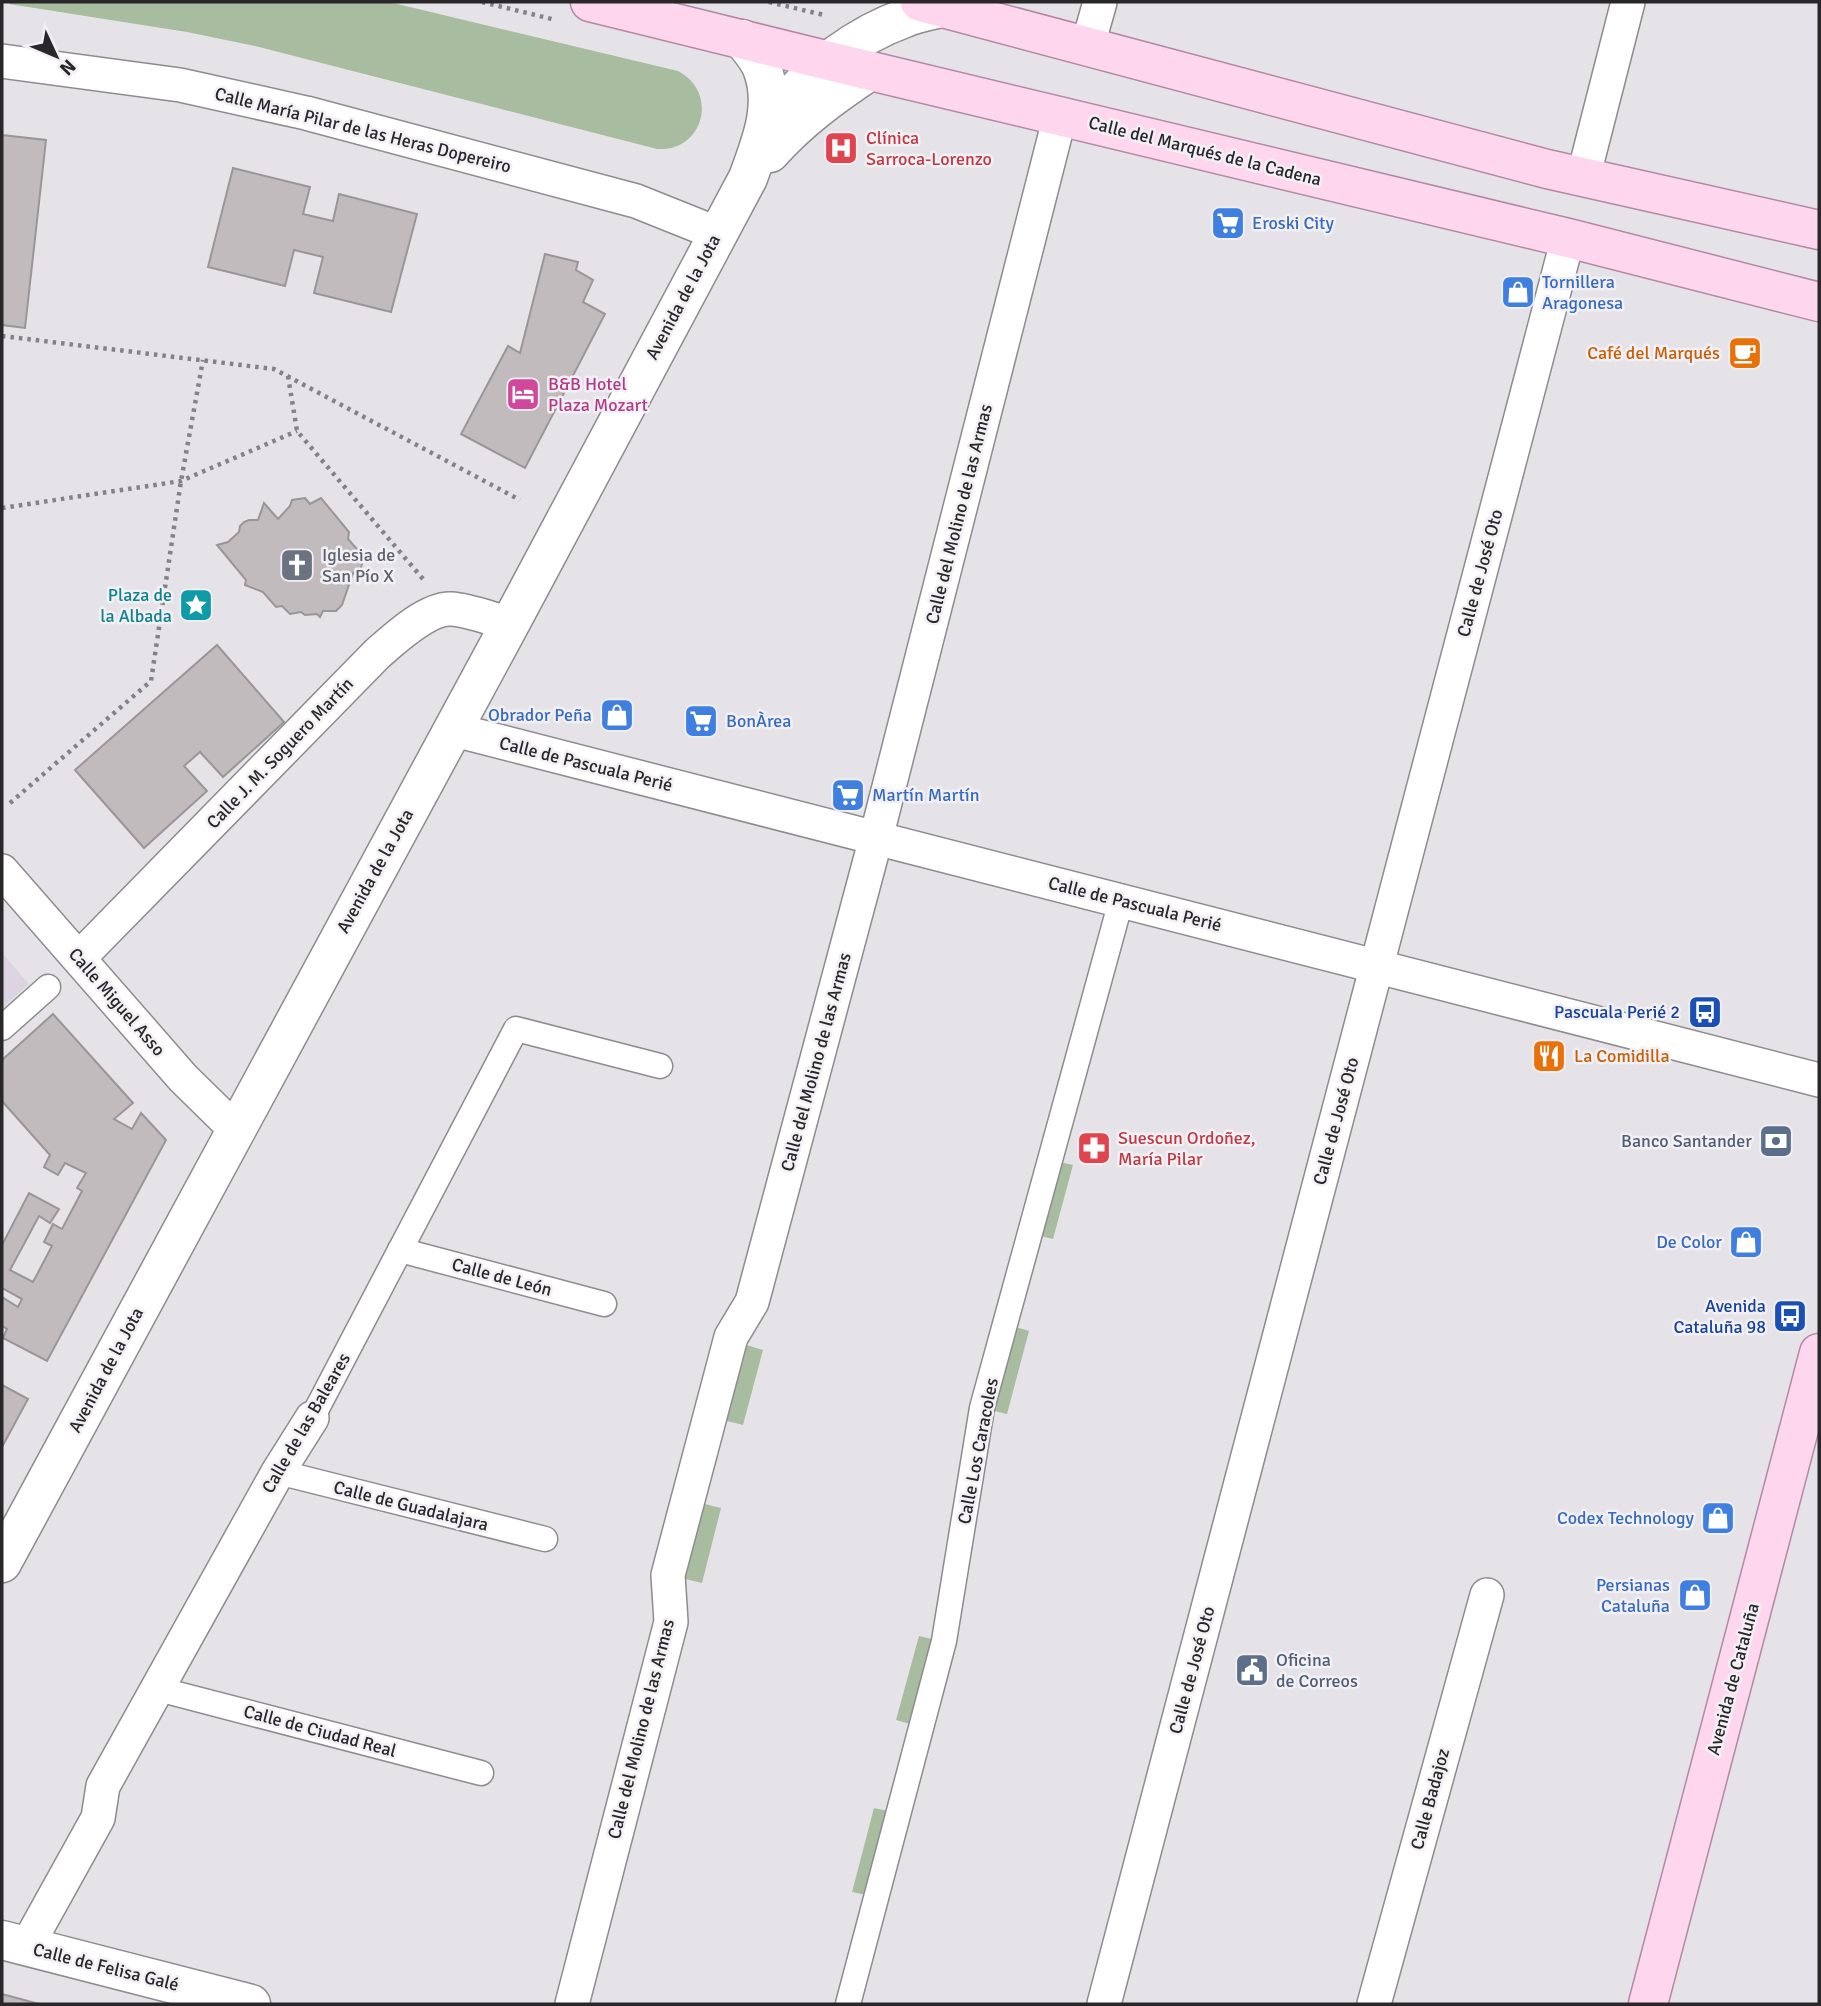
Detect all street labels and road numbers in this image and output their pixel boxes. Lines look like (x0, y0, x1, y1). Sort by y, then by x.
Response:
street label: Calle María Pilar de las Heras Dopereiro (213, 82, 513, 178)
street label: Calle del Marqués de la Cadena (1086, 111, 1324, 191)
street label: Avenida de la Jota (641, 231, 725, 363)
street label: Calle del Molino de las Armas (921, 402, 997, 626)
street label: Calle de José Oto (1452, 507, 1508, 639)
street label: Calle J. M. Soguero Martín (202, 673, 358, 833)
street label: Calle de Pascuala Perié (497, 732, 675, 796)
street label: Avenida de la Jota (332, 805, 418, 937)
street label: Calle de Pascuala Perié (1046, 872, 1224, 936)
street label: Calle Miguel Asso (64, 943, 170, 1061)
street label: Calle del Molino de las Armas (776, 950, 856, 1174)
street label: Calle de José Oto (1308, 1055, 1364, 1187)
street label: Calle de León (450, 1253, 554, 1301)
street label: Avenida de la Jota (64, 1304, 148, 1436)
street label: Calle de las Baleares (257, 1349, 355, 1497)
street label: Calle Los Caracoles (953, 1376, 1003, 1526)
street label: Calle de Guadalajara (331, 1476, 491, 1536)
street label: Avenida de Cataluña (1702, 1601, 1764, 1757)
street label: Calle de José Oto (1164, 1604, 1220, 1736)
street label: Calle del Molino de las Armas (603, 1617, 679, 1841)
street label: Calle de Ciudad Real (241, 1700, 399, 1762)
street label: Calle Badajoz (1406, 1746, 1454, 1852)
street label: Calle de Felisa Galé (31, 1938, 181, 1996)

